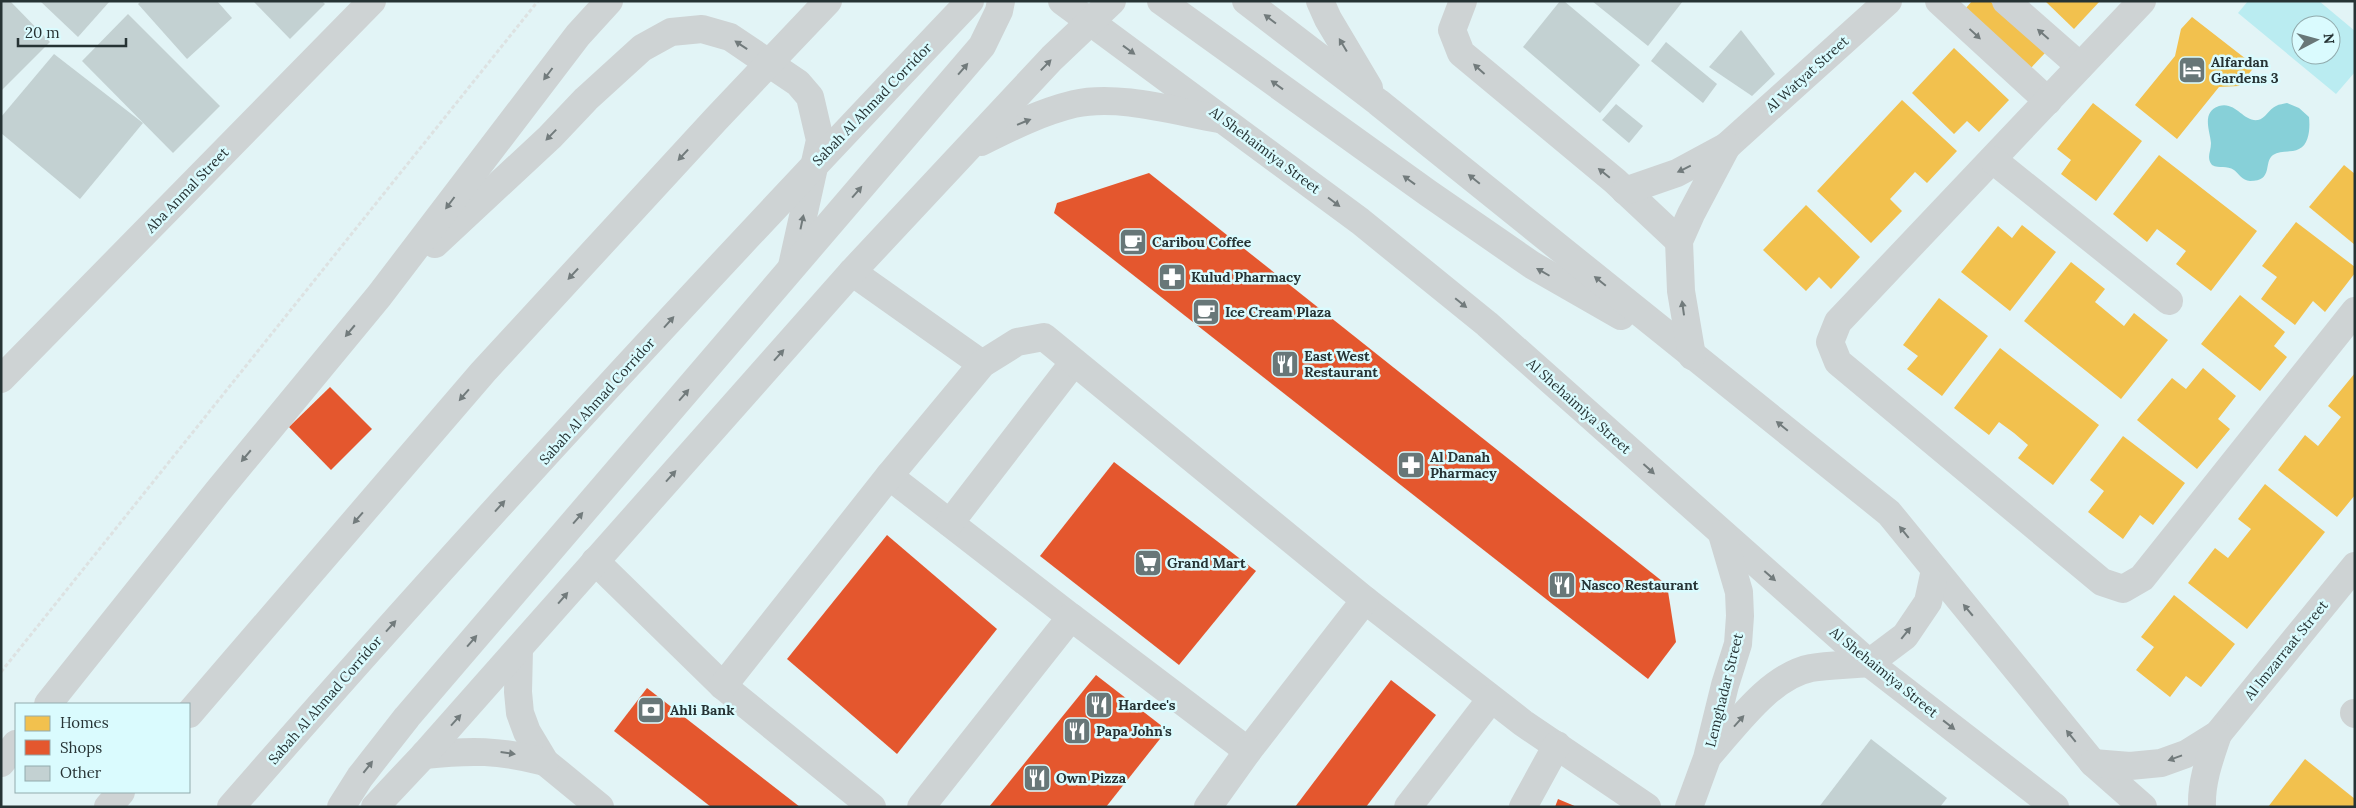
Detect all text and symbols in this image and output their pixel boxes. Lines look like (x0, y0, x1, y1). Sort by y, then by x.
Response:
one-way arrow (1263, 14, 1276, 24)
scale bar (18, 15, 125, 47)
north arrow (2291, 15, 2341, 65)
text: 20 m (25, 23, 60, 42)
one-way arrow (1969, 28, 1981, 40)
one-way arrow (2038, 28, 2050, 40)
street label: Al Watyat Street (1761, 32, 1853, 117)
text: N (2319, 32, 2338, 45)
street label: Sabah Al Ahmad Corridor (808, 39, 936, 169)
one-way arrow (1339, 39, 1348, 52)
one-way arrow (734, 40, 748, 49)
one-way arrow (1122, 45, 1136, 55)
place label: Alfardan Gardens 3 (2211, 53, 2279, 87)
hotel icon: Alfardan Gardens 3 (2177, 55, 2207, 85)
one-way arrow (1040, 59, 1052, 71)
one-way arrow (957, 63, 968, 76)
one-way arrow (1474, 63, 1486, 75)
one-way arrow (543, 67, 554, 80)
one-way arrow (1271, 80, 1284, 91)
street label: Al Shehaimiya Street (1205, 102, 1324, 198)
one-way arrow (1016, 117, 1031, 125)
one-way arrow (546, 129, 558, 141)
street label: Aba Anmal Street (141, 143, 233, 237)
one-way arrow (677, 148, 689, 160)
one-way arrow (1677, 165, 1692, 174)
one-way arrow (1598, 167, 1611, 178)
one-way arrow (1467, 174, 1480, 185)
one-way arrow (1402, 175, 1416, 185)
one-way arrow (851, 187, 863, 199)
one-way arrow (445, 196, 455, 210)
one-way arrow (1327, 196, 1340, 207)
one-way arrow (798, 214, 806, 229)
cafe icon: Caribou Coffee (1118, 227, 1148, 257)
place label: Caribou Coffee (1152, 233, 1252, 251)
pharmacy icon: Kulud Pharmacy (1157, 262, 1187, 292)
one-way arrow (1537, 267, 1550, 276)
one-way arrow (567, 268, 579, 280)
place label: Kulud Pharmacy (1191, 268, 1301, 286)
one-way arrow (1594, 276, 1607, 287)
cafe icon: Ice Cream Plaza (1191, 297, 1221, 327)
one-way arrow (1454, 298, 1467, 309)
one-way arrow (1679, 300, 1687, 316)
place label: Ice Cream Plaza (1225, 303, 1332, 321)
one-way arrow (663, 316, 675, 328)
one-way arrow (345, 325, 356, 337)
street label: Sabah Al Ahmad Corridor (535, 334, 659, 468)
place label: East West Restaurant (1304, 347, 1378, 381)
one-way arrow (773, 348, 784, 361)
restaurant icon: East West Restaurant (1270, 349, 1300, 379)
street label: Al Shehaimiya Street (1522, 354, 1635, 458)
one-way arrow (458, 388, 469, 401)
one-way arrow (678, 388, 689, 401)
one-way arrow (1775, 421, 1788, 432)
place label: Al Danah Pharmacy (1430, 448, 1497, 482)
one-way arrow (241, 449, 252, 462)
pharmacy icon: Al Danah Pharmacy (1396, 450, 1426, 480)
one-way arrow (1642, 463, 1655, 474)
one-way arrow (665, 471, 677, 483)
one-way arrow (494, 501, 506, 513)
one-way arrow (352, 511, 364, 523)
one-way arrow (572, 512, 583, 525)
one-way arrow (1899, 526, 1910, 539)
supermarket icon: Grand Mart (1133, 548, 1163, 578)
place label: Grand Mart (1167, 554, 1246, 572)
restaurant icon: Nasco Restaurant (1547, 570, 1577, 600)
one-way arrow (1764, 571, 1777, 582)
place label: Nasco Restaurant (1581, 576, 1699, 594)
one-way arrow (557, 593, 569, 605)
street label: Al Imzarraat Street (2240, 596, 2332, 704)
one-way arrow (1963, 603, 1974, 616)
one-way arrow (385, 620, 397, 632)
street label: Al Shehaimiya Street (1825, 622, 1942, 722)
one-way arrow (1901, 626, 1912, 639)
street label: Lemghadar Street (1701, 631, 1747, 749)
street label: Sabah Al Ahmad Corridor (264, 632, 386, 768)
one-way arrow (466, 636, 478, 648)
restaurant icon: Hardee's (1084, 690, 1114, 720)
bank icon: Ahli Bank (636, 695, 666, 725)
place label: Hardee's (1118, 696, 1176, 714)
place label: Ahli Bank (670, 701, 735, 719)
legend (15, 703, 190, 793)
text: Homes (60, 713, 109, 732)
one-way arrow (450, 715, 462, 727)
restaurant icon: Papa John's (1062, 716, 1092, 746)
one-way arrow (1733, 716, 1745, 728)
one-way arrow (1942, 720, 1956, 730)
place label: Papa John's (1096, 722, 1172, 740)
one-way arrow (2066, 729, 2077, 742)
text: Shops (60, 738, 102, 757)
one-way arrow (500, 749, 516, 757)
one-way arrow (2168, 755, 2183, 762)
one-way arrow (363, 761, 374, 774)
text: Other (60, 763, 102, 782)
restaurant icon: Own Pizza (1022, 763, 1052, 793)
place label: Own Pizza (1056, 769, 1127, 787)

